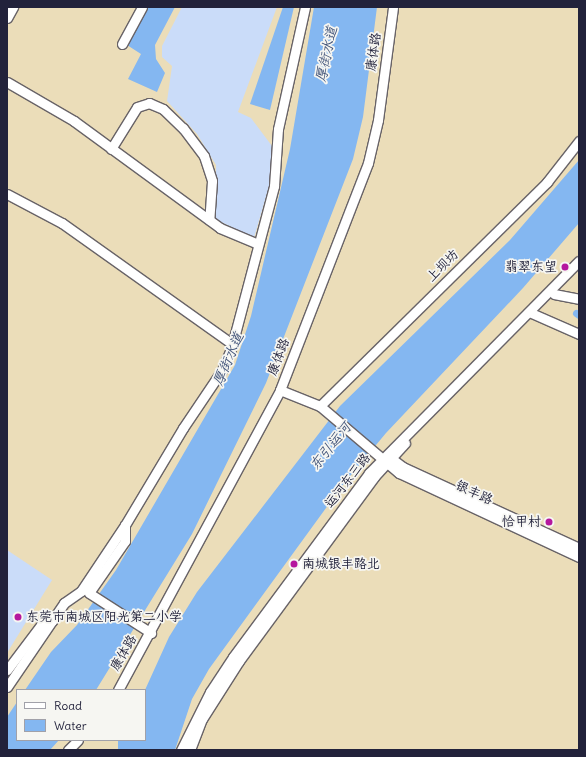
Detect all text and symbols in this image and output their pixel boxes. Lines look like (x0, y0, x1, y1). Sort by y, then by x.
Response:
water label: 厚街水道 (312, 25, 340, 83)
street label: 康体路 (364, 32, 384, 72)
street label: 上坝坊 (424, 247, 462, 285)
place label: 翡翠东望 (505, 259, 557, 275)
marker: 翡翠东望 (560, 262, 570, 272)
water label: 厚街水道 (209, 330, 247, 388)
street label: 康体路 (265, 336, 293, 378)
water label: 东引运河 (306, 419, 354, 473)
street label: 运河东三路 (322, 451, 374, 511)
street label: 银丰路 (453, 478, 495, 508)
place label: 恰甲村 (502, 514, 541, 530)
marker: 恰甲村 (544, 517, 554, 527)
place label: 南城银丰路北 (302, 556, 380, 572)
marker: 南城银丰路北 (289, 559, 299, 569)
place label: 东莞市南城区阳光第二小学 (26, 609, 182, 625)
marker: 东莞市南城区阳光第二小学 (13, 612, 23, 622)
street label: 康体路 (107, 632, 141, 674)
legend (16, 689, 146, 741)
text: Road (54, 698, 82, 713)
text: Water (54, 718, 87, 733)

